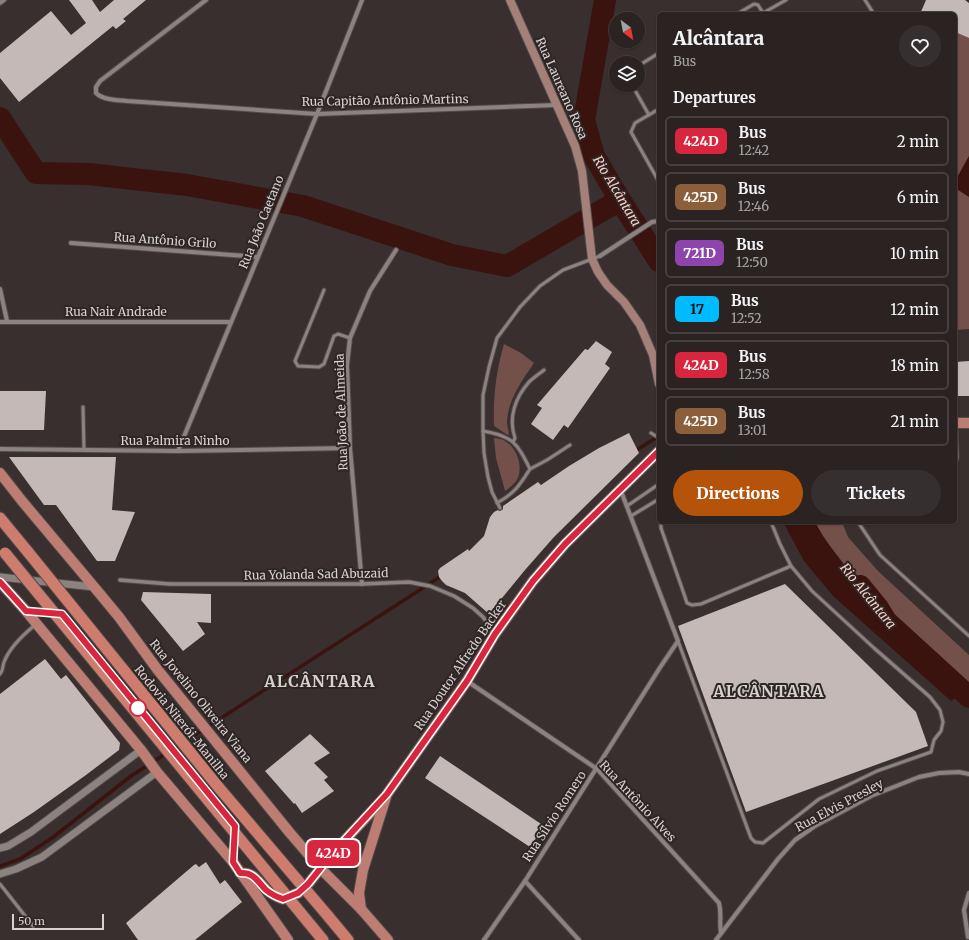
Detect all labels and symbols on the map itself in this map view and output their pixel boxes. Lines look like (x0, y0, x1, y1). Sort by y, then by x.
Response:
north arrow (609, 12, 645, 48)
street label: Rua Laureano Rosa (533, 35, 591, 142)
street label: Rua Capitão Antônio Martins (301, 91, 469, 109)
water label: Rio Alcântara (589, 152, 645, 230)
street label: Rua João Caetano (235, 173, 287, 271)
street label: Rua Antônio Grilo (113, 229, 217, 251)
street label: Rua Nair Andrade (65, 304, 167, 319)
street label: Rua João de Almeida (331, 353, 351, 471)
street label: Rua Palmira Ninho (121, 433, 230, 448)
water label: Rio Alcântara (836, 560, 900, 632)
street label: Rua Yolanda Sad Abuzaid (244, 565, 388, 583)
street label: Rua Doutor Alfredo Backer (411, 597, 510, 733)
street label: Rua Jovelino Oliveira Viana (147, 636, 256, 766)
street label: Rodovia Niterói-Manilha (131, 662, 233, 783)
district label: ALCÂNTARA (263, 671, 376, 691)
district label: ALCÂNTARA (712, 681, 825, 701)
unlabelled marker (129, 699, 147, 717)
street label: Rua Antônio Alves (597, 757, 680, 845)
street label: Rua Sílvio Romero (519, 768, 589, 864)
street label: Rua Elvis Presley (792, 775, 886, 835)
line badge: 424D (305, 840, 361, 866)
scale bar (12, 912, 104, 931)

